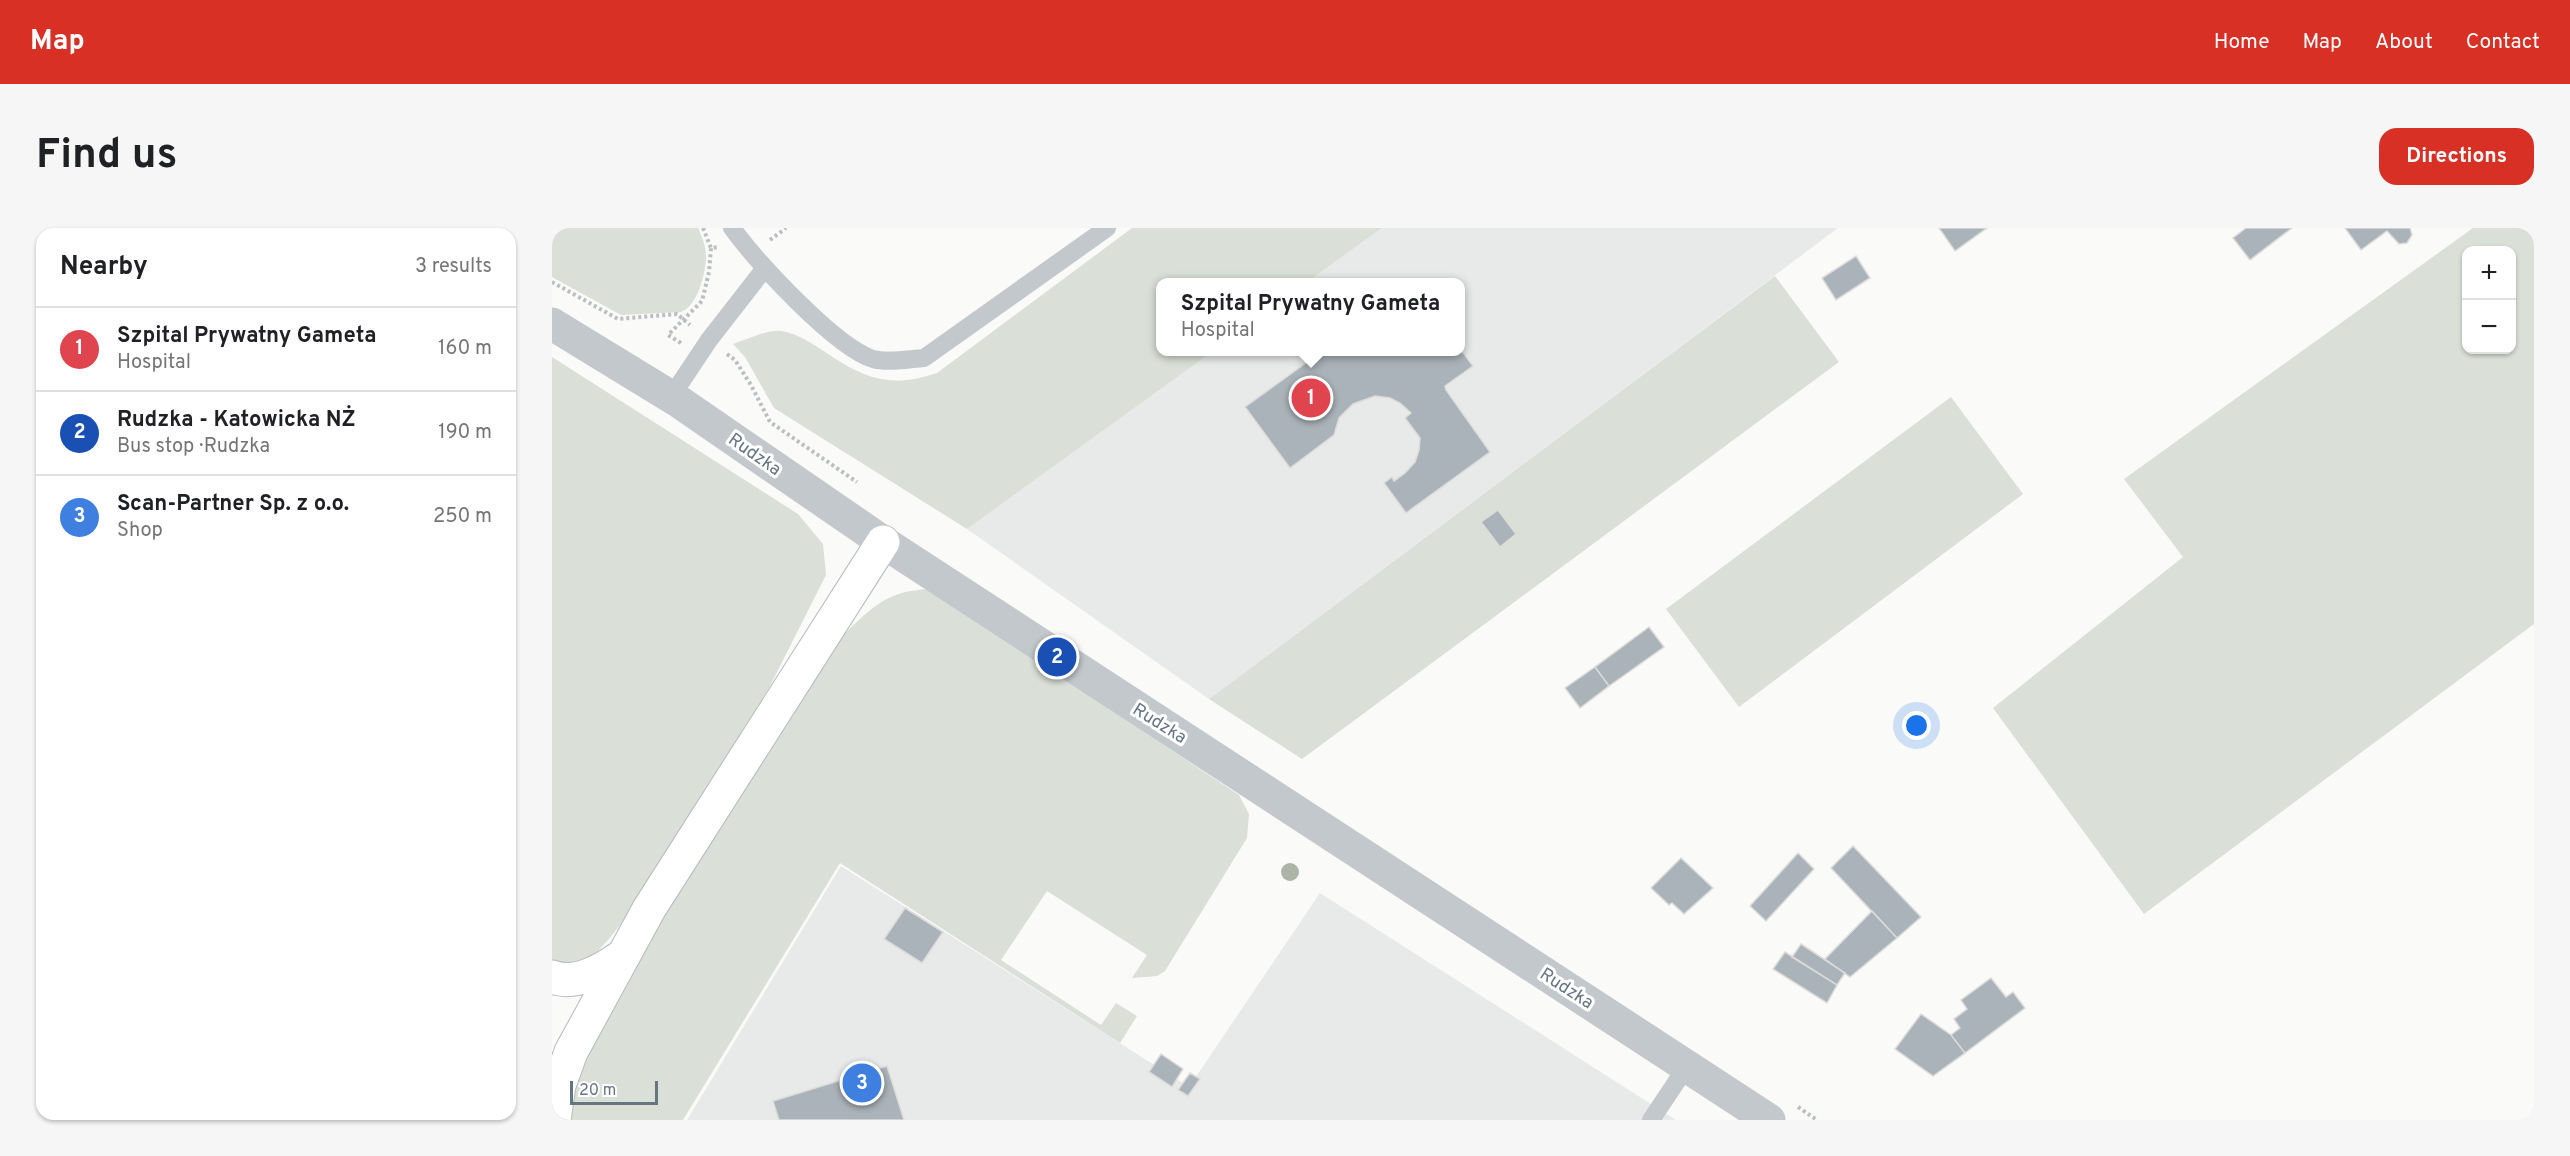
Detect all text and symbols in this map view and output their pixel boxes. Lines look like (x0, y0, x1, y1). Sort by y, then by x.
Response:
text: Map (30, 24, 85, 60)
text: Home (2214, 29, 2270, 56)
text: Map (2303, 29, 2342, 56)
text: About (2375, 29, 2433, 56)
text: Contact (2466, 29, 2540, 56)
button: Directions (2379, 128, 2534, 185)
text: Find us (36, 130, 177, 183)
map controls (2462, 246, 2516, 354)
button: + (2462, 246, 2516, 300)
text: Nearby (60, 251, 148, 284)
text: 3 results (415, 254, 492, 280)
popup (1156, 278, 1465, 356)
text: Szpital Prywatny Gameta (1181, 291, 1440, 318)
button: − (2462, 300, 2516, 354)
text: Hospital (1181, 318, 1255, 344)
text: Szpital Prywatny Gameta (117, 323, 376, 350)
text: 1 (76, 336, 84, 362)
text: 160 m (438, 336, 492, 362)
text: Hospital (117, 350, 191, 376)
pin: 1 (1292, 376, 1330, 420)
text: Rudzka - Katowicka NŻ (117, 407, 356, 434)
text: 2 (73, 420, 86, 446)
text: 190 m (438, 420, 492, 446)
street label: Rudzka (723, 429, 785, 482)
text: Bus stop · Rudzka (117, 434, 270, 460)
text: Scan-Partner Sp. z o.o. (117, 491, 349, 518)
text: 3 (74, 504, 86, 530)
text: 250 m (433, 504, 492, 530)
text: Shop (117, 518, 163, 544)
pin: 2 (1038, 634, 1076, 680)
street label: Rudzka (1128, 699, 1191, 750)
your location (1902, 711, 1931, 740)
street label: Rudzka (1535, 963, 1597, 1015)
pin: 3 (842, 1060, 882, 1106)
scale bar (570, 1078, 658, 1106)
text: 20 m (579, 1081, 616, 1101)

